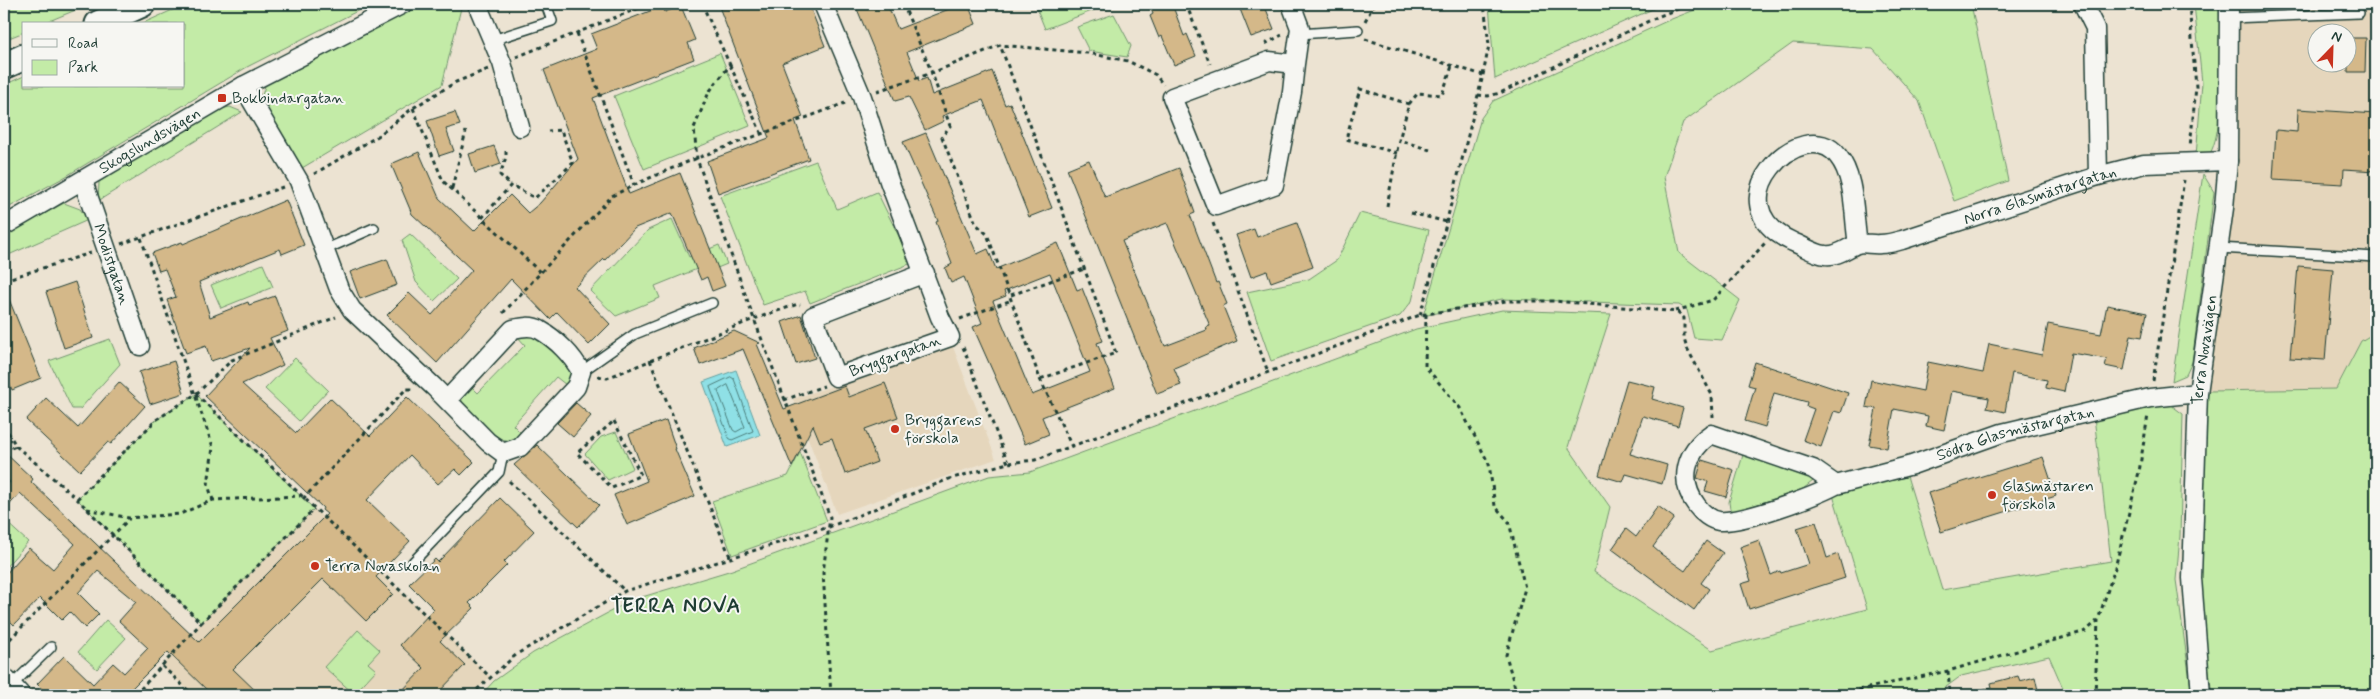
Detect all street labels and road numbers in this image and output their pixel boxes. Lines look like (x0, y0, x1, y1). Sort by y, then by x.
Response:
street label: Skogslundsvägen (95, 102, 205, 179)
street label: Norra Glasmästargatan (1961, 161, 2119, 230)
street label: Modistgatan (88, 221, 136, 308)
street label: Terra Novavägen (2187, 293, 2222, 405)
street label: Bryggargatan (846, 330, 945, 383)
street label: Södra Glasmästargatan (1933, 401, 2096, 466)

